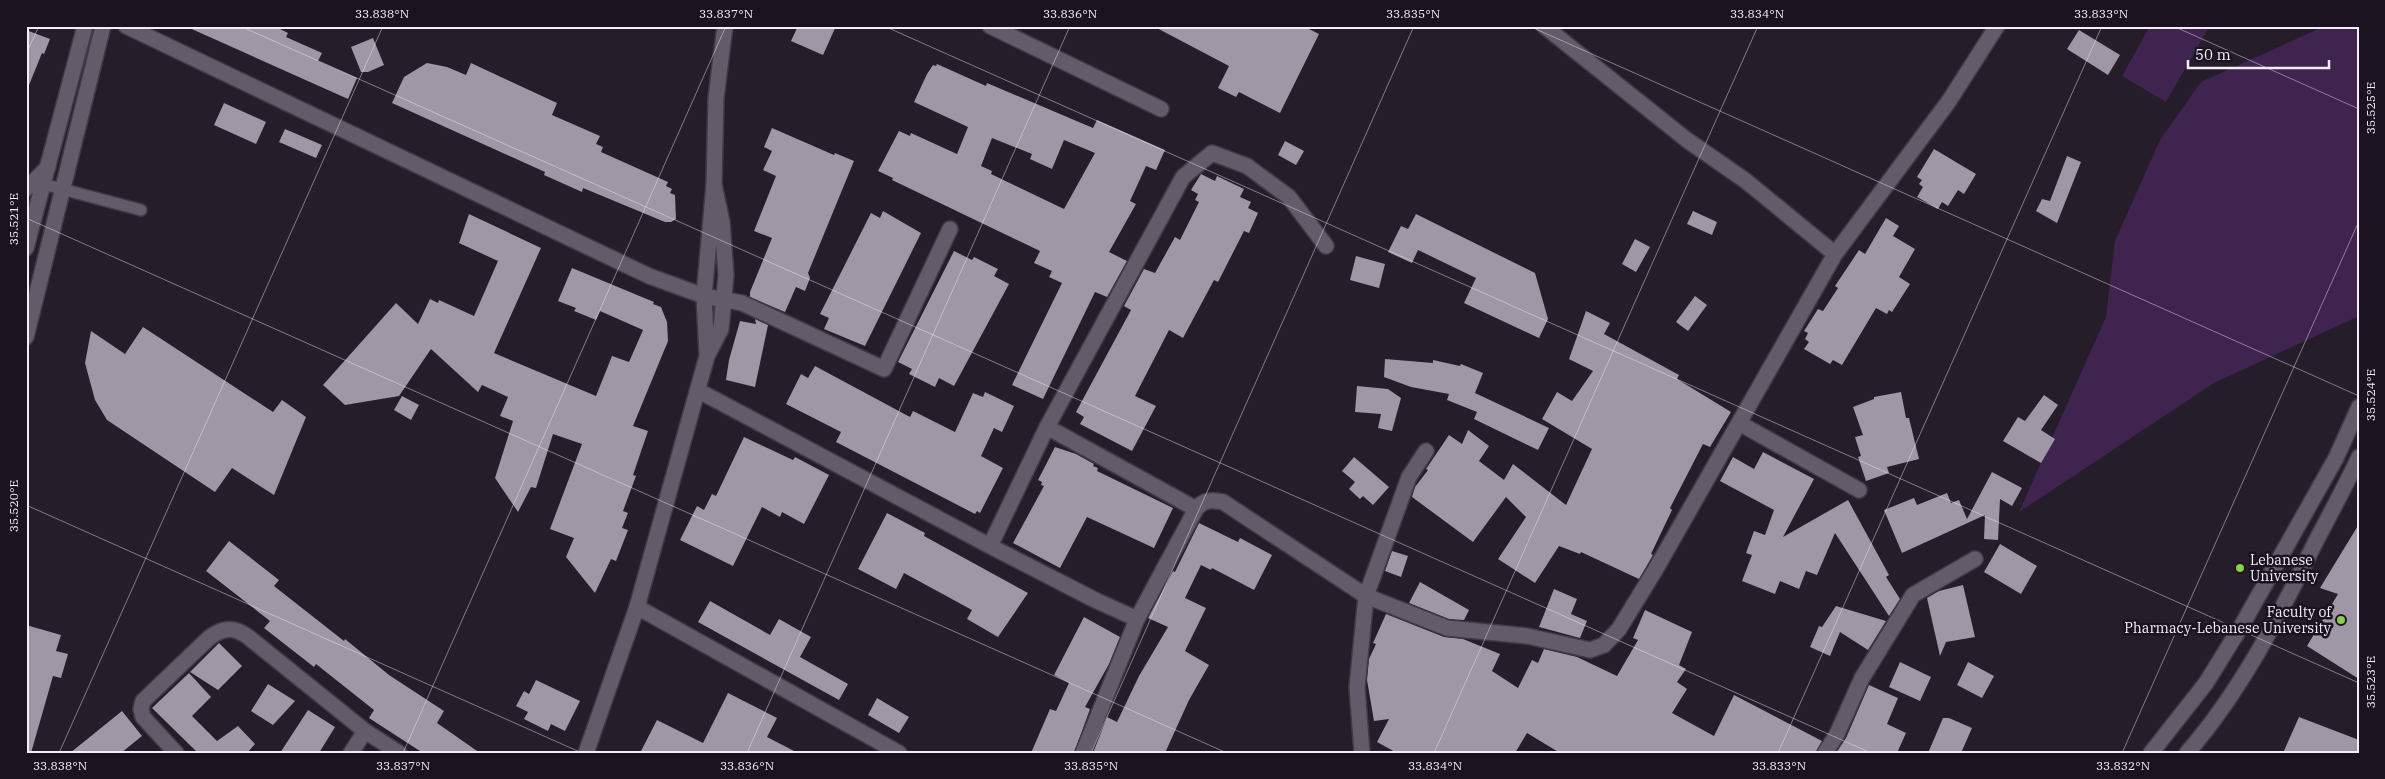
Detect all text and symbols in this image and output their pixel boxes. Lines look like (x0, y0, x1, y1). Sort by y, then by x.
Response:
text: 33.838°N (355, 6, 409, 21)
text: 33.837°N (699, 6, 753, 21)
text: 33.836°N (1043, 6, 1097, 21)
text: 33.835°N (1386, 6, 1440, 21)
text: 33.834°N (1730, 6, 1784, 21)
text: 33.833°N (2074, 6, 2128, 21)
scale bar (2188, 38, 2329, 70)
text: 50 m (2195, 45, 2231, 64)
text: 35.525°E (2363, 82, 2378, 134)
text: 35.521°E (6, 193, 21, 245)
text: 35.524°E (2363, 369, 2378, 421)
text: 35.520°E (6, 480, 21, 532)
place label: Lebanese University (2250, 551, 2319, 585)
marker: Lebanese University (2234, 562, 2246, 574)
place label: Faculty of Pharmacy-Lebanese University (2124, 603, 2332, 637)
marker: Faculty of Pharmacy-Lebanese University (2335, 614, 2347, 626)
text: 35.523°E (2363, 656, 2378, 708)
text: 33.838°N (33, 758, 87, 773)
text: 33.837°N (376, 758, 430, 773)
text: 33.836°N (720, 758, 774, 773)
text: 33.835°N (1064, 758, 1118, 773)
text: 33.834°N (1408, 758, 1462, 773)
text: 33.833°N (1752, 758, 1806, 773)
text: 33.832°N (2096, 758, 2150, 773)

